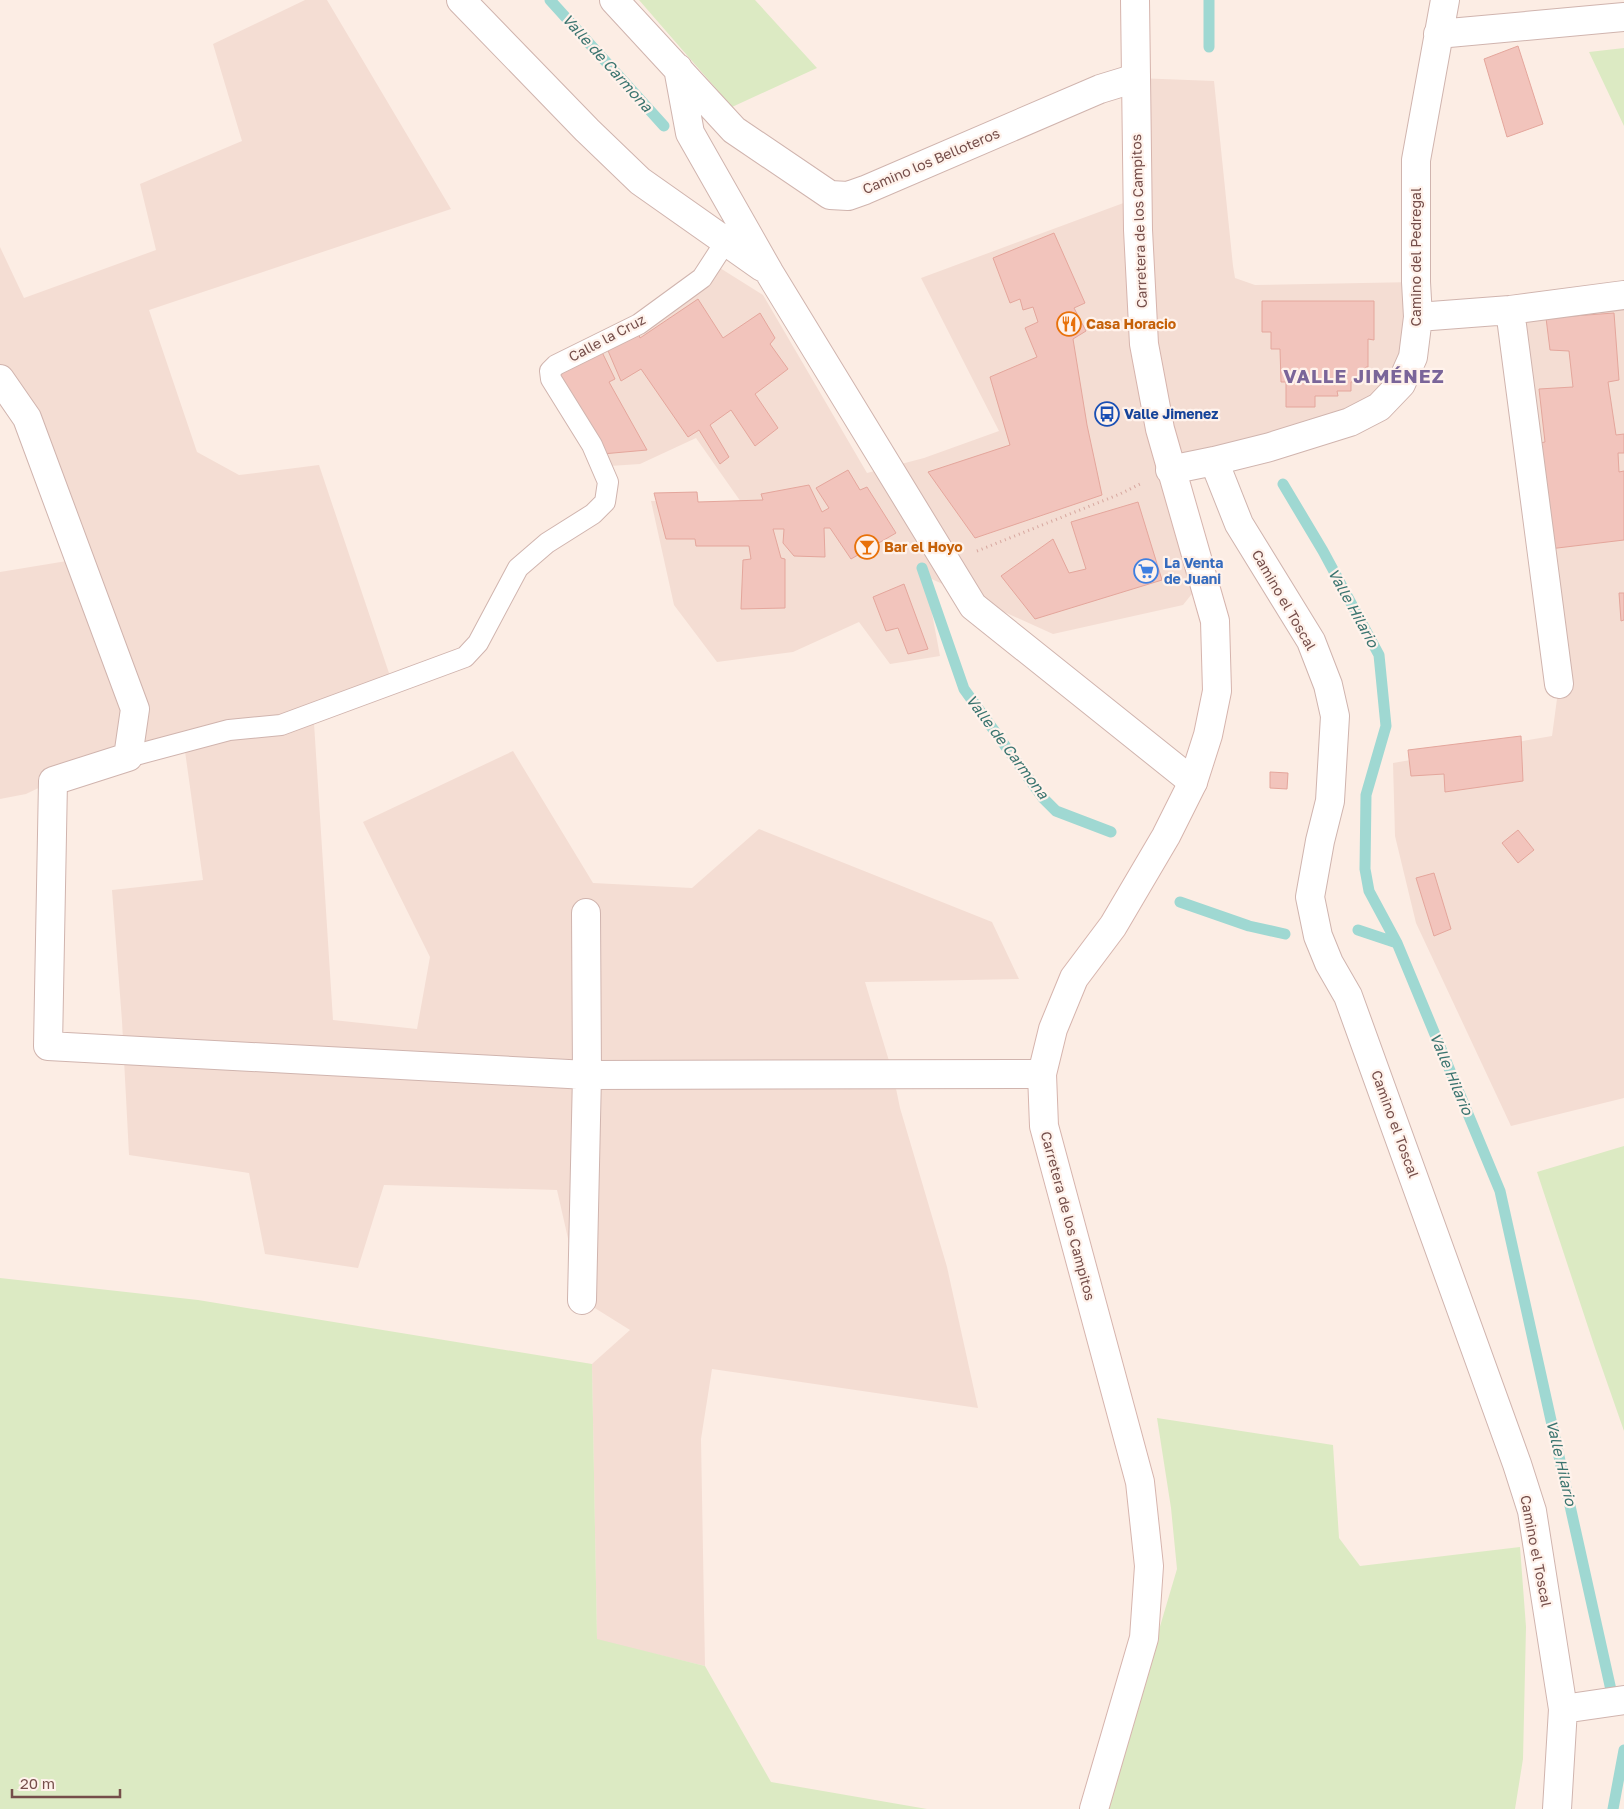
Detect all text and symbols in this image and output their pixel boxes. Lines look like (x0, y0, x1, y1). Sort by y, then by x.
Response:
water label: Valle de Carmona (559, 10, 657, 115)
street label: Camino los Belloteros (860, 124, 1002, 197)
street label: Carretera de los Campitos (1127, 134, 1150, 308)
street label: Camino del Pedregal (1407, 188, 1424, 327)
street label: Calle la Cruz (566, 310, 648, 365)
restaurant icon: Casa Horacio (1056, 311, 1082, 337)
place label: Casa Horacio (1086, 315, 1176, 332)
district label: VALLE JIMÉNEZ (1283, 364, 1445, 387)
bus stop icon: Valle Jimenez (1094, 401, 1120, 427)
place label: Valle Jimenez (1124, 405, 1218, 422)
bar icon: Bar el Hoyo (854, 534, 880, 560)
place label: Bar el Hoyo (884, 538, 963, 555)
street label: Camino el Toscal (1249, 546, 1320, 653)
place label: La Venta de Juani (1164, 554, 1223, 587)
supermarket icon: La Venta de Juani (1133, 558, 1159, 584)
water label: Valle Hilario (1325, 565, 1383, 651)
water label: Valle de Carmona (963, 691, 1053, 802)
water label: Valle Hilario (1427, 1030, 1478, 1118)
street label: Camino el Toscal (1368, 1068, 1423, 1180)
street label: Carretera de los Campitos (1038, 1129, 1099, 1302)
water label: Valle Hilario (1543, 1418, 1581, 1508)
street label: Camino el Toscal (1517, 1494, 1556, 1608)
scale bar (12, 1766, 120, 1798)
text: 20 m (20, 1774, 55, 1792)

